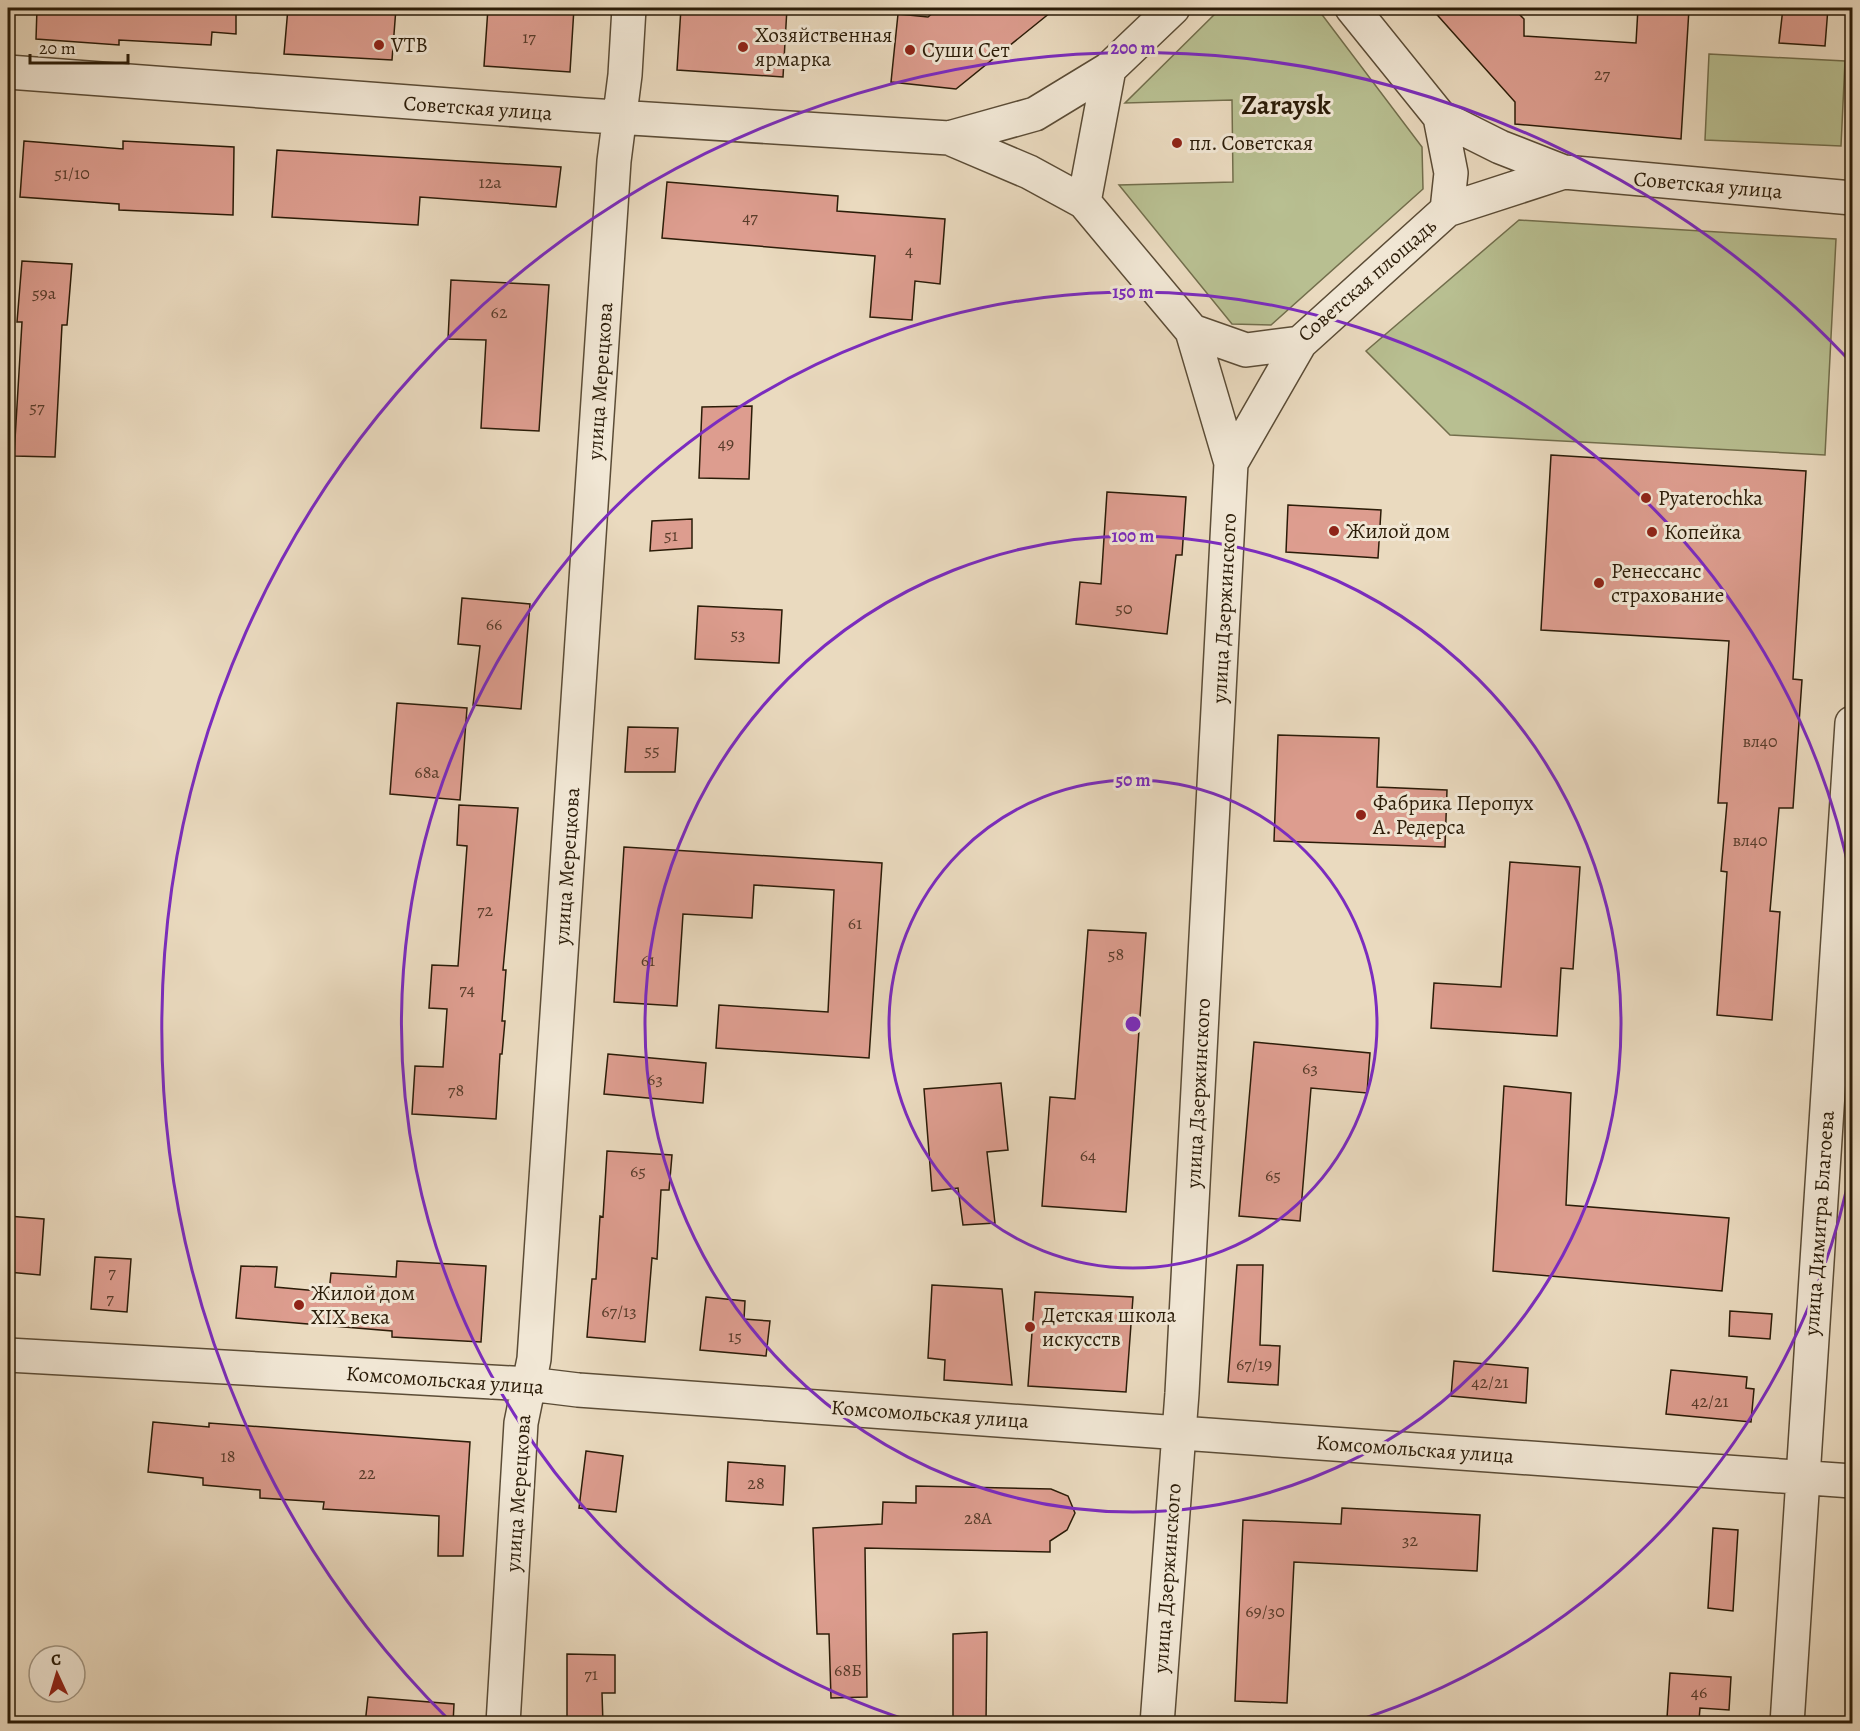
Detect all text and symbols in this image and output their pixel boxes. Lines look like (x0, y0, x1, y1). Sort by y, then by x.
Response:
place label: Хозяйственная ярмарка (755, 21, 892, 73)
house number: 17 (522, 25, 536, 49)
scale bar (30, 27, 128, 65)
place label: VTB (390, 31, 428, 59)
text: 20 m (39, 36, 76, 60)
place label: Суши Сет (922, 36, 1010, 64)
text: 200 m (1110, 36, 1156, 60)
marker: VTB (372, 38, 386, 52)
marker: Хозяйственная ярмарка (736, 40, 750, 54)
marker: Суши Сет (903, 43, 917, 57)
house number: 27 (1594, 62, 1610, 86)
district label: Zaraysk (1241, 87, 1331, 123)
street label: Советская улица (403, 89, 554, 127)
place label: пл. Советская (1189, 129, 1313, 157)
marker: пл. Советская (1170, 136, 1184, 150)
house number: 51/10 (54, 161, 90, 185)
street label: Советская улица (1632, 165, 1784, 205)
house number: 12а (478, 170, 502, 194)
house number: 47 (742, 205, 758, 229)
street label: Советская площадь (1292, 212, 1442, 348)
house number: 4 (905, 238, 913, 262)
text: 150 m (1112, 280, 1154, 304)
house number: 59а (32, 281, 57, 305)
house number: 62 (491, 300, 508, 324)
street label: улица Мерецкова (580, 301, 619, 462)
house number: 57 (29, 395, 45, 419)
house number: 49 (718, 431, 734, 455)
place label: Pyaterochka (1658, 484, 1763, 512)
marker: Pyaterochka (1639, 491, 1653, 505)
street label: улица Дзержинского (1205, 512, 1243, 705)
place label: Жилой дом (1346, 517, 1450, 545)
place label: Копейка (1664, 518, 1742, 546)
house number: 51 (664, 523, 678, 547)
text: 100 m (1112, 524, 1154, 548)
marker: Жилой дом (1327, 524, 1341, 538)
marker: Копейка (1645, 525, 1659, 539)
place label: Ренессанс страхование (1611, 557, 1724, 609)
marker: Ренессанс страхование (1592, 576, 1606, 590)
house number: 50 (1115, 596, 1133, 620)
house number: 66 (486, 612, 502, 636)
house number: 53 (730, 622, 746, 646)
house number: вл40 (1742, 729, 1778, 753)
house number: 55 (644, 738, 660, 762)
house number: 68а (414, 760, 440, 784)
text: 50 m (1116, 768, 1150, 792)
street label: улица Мерецкова (547, 786, 586, 947)
place label: Фабрика Перопух А. Редерса (1372, 789, 1534, 841)
marker: Фабрика Перопух А. Редерса (1354, 808, 1368, 822)
house number: вл40 (1732, 828, 1768, 852)
house number: 72 (477, 898, 493, 922)
house number: 61 (848, 911, 862, 935)
house number: 58 (1108, 942, 1124, 966)
house number: 61 (641, 948, 655, 972)
house number: 74 (459, 977, 475, 1001)
street label: улица Дзержинского (1179, 997, 1217, 1190)
centre of rings (1123, 1014, 1143, 1034)
house number: 63 (1302, 1056, 1318, 1080)
house number: 63 (647, 1067, 663, 1091)
house number: 78 (448, 1078, 464, 1102)
street label: улица Димитра Благоева (1797, 1109, 1841, 1337)
house number: 64 (1080, 1143, 1096, 1167)
house number: 65 (630, 1159, 646, 1183)
house number: 65 (1265, 1163, 1281, 1187)
house number: 7 (108, 1260, 116, 1284)
place label: Жилой дом XIX века (311, 1279, 415, 1331)
house number: 7 (106, 1286, 114, 1310)
marker: Жилой дом XIX века (292, 1298, 306, 1312)
house number: 67/13 (601, 1299, 637, 1323)
place label: Детская школа искусств (1042, 1301, 1177, 1353)
marker: Детская школа искусств (1023, 1320, 1037, 1334)
house number: 15 (728, 1324, 742, 1348)
house number: 67/19 (1236, 1352, 1272, 1376)
street label: Комсомольская улица (345, 1359, 545, 1401)
house number: 42/21 (1471, 1370, 1509, 1394)
house number: 42/21 (1691, 1389, 1729, 1413)
street label: Комсомольская улица (830, 1393, 1030, 1435)
street label: улица Мерецкова (498, 1413, 537, 1574)
street label: Комсомольская улица (1315, 1428, 1515, 1470)
house number: 18 (221, 1444, 235, 1468)
house number: 22 (358, 1461, 376, 1485)
house number: 28 (747, 1471, 765, 1495)
street label: улица Дзержинского (1146, 1482, 1188, 1675)
house number: 28А (964, 1506, 992, 1530)
house number: 32 (1402, 1528, 1418, 1552)
house number: 69/30 (1245, 1599, 1285, 1623)
north arrow (27, 1644, 87, 1704)
text: С (50, 1649, 62, 1671)
house number: 68Б (834, 1658, 862, 1682)
house number: 71 (584, 1662, 598, 1686)
house number: 46 (1691, 1680, 1707, 1704)

